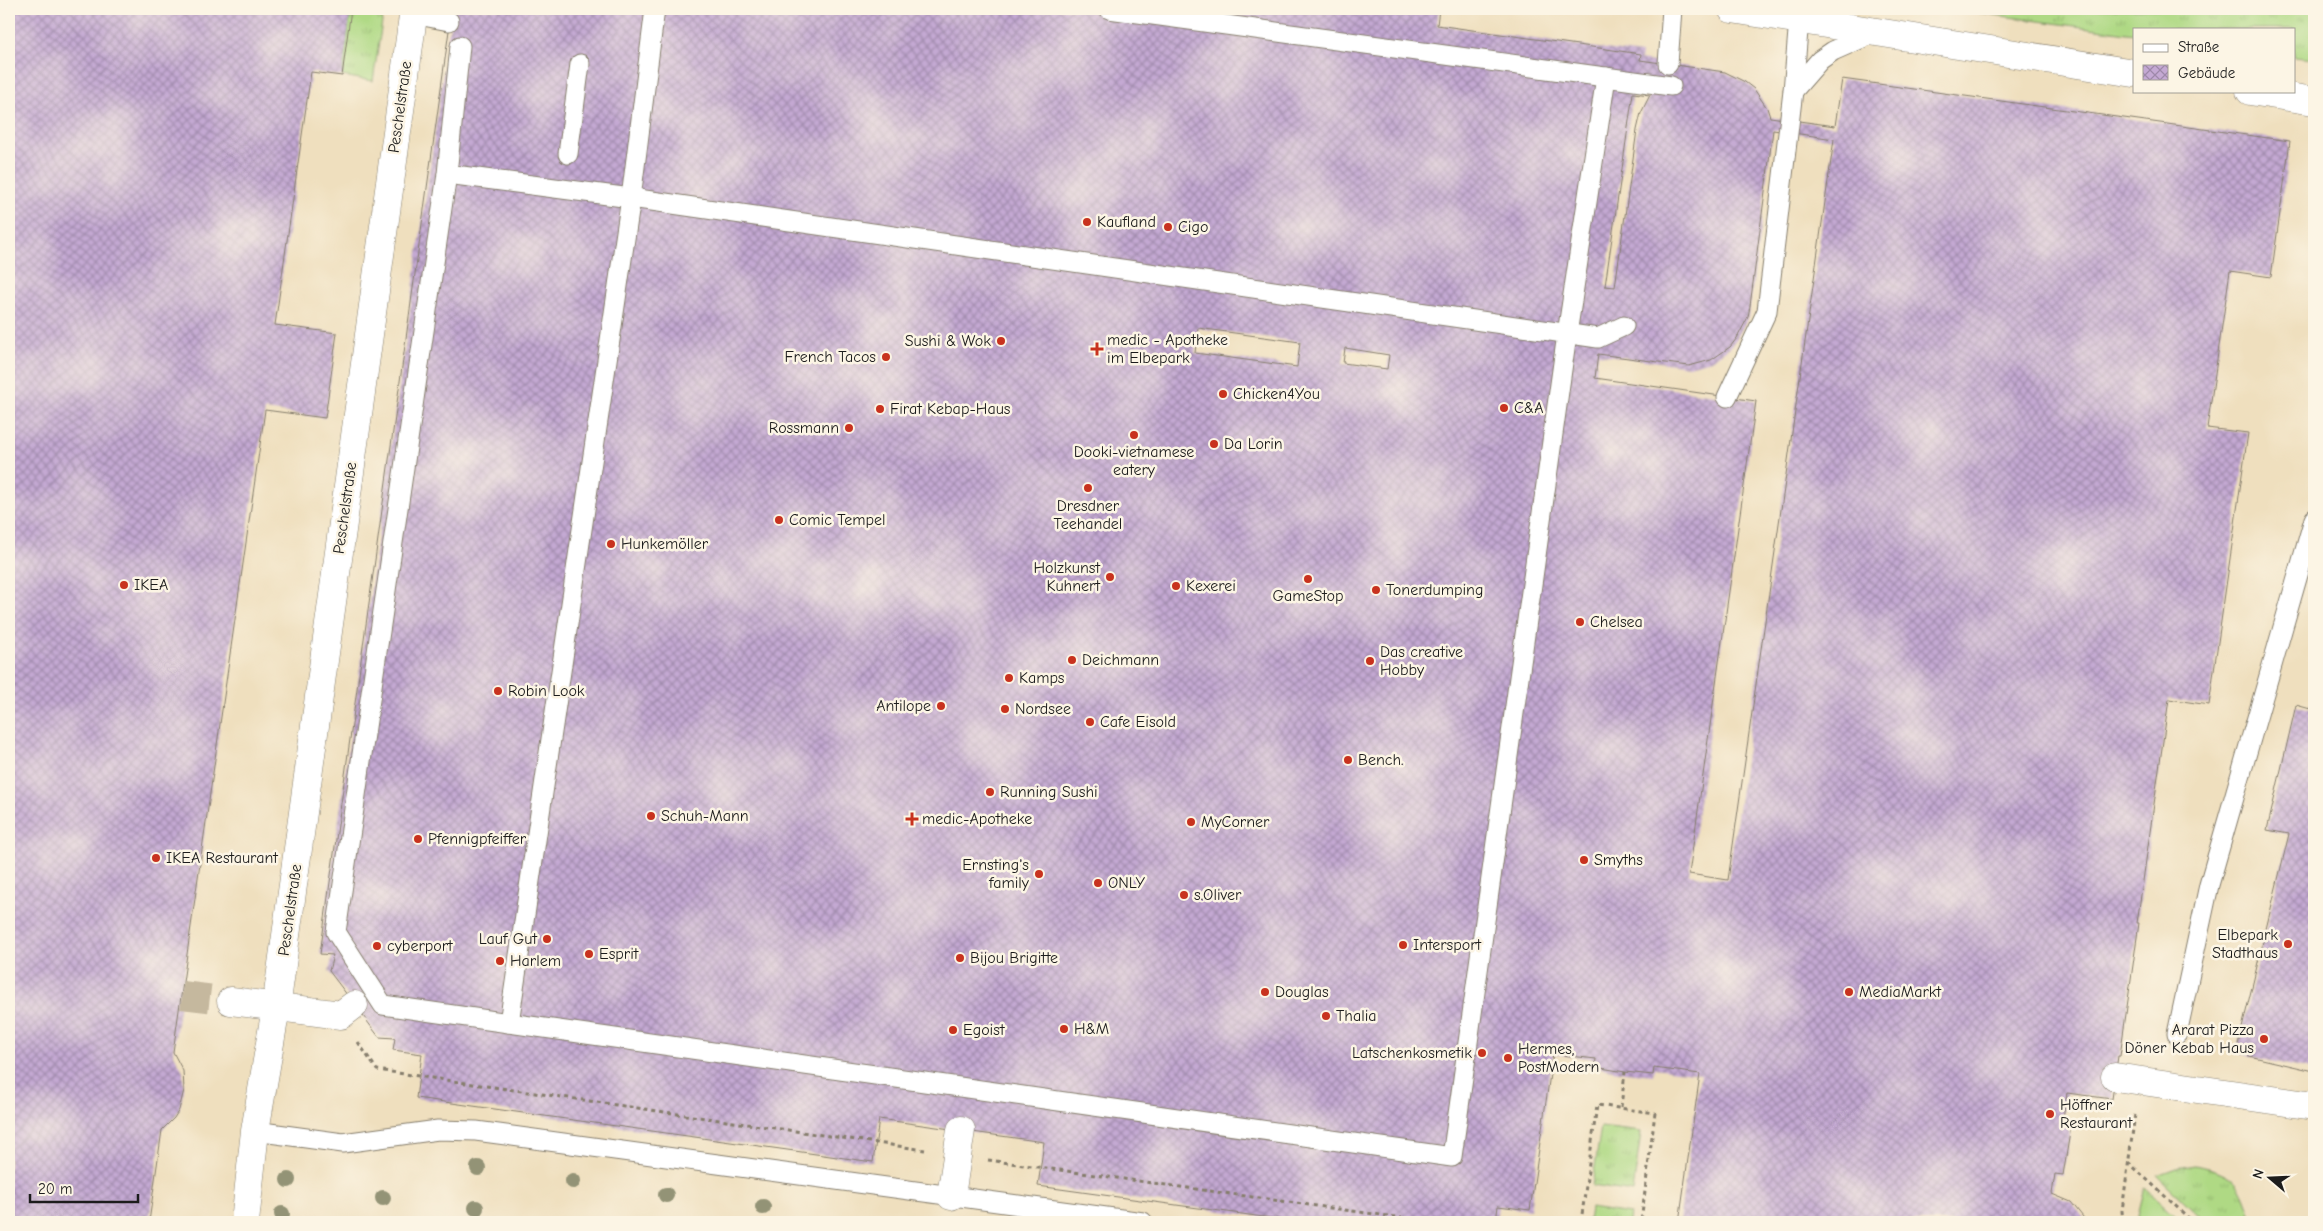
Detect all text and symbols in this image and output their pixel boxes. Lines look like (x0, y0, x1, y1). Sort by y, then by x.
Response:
legend (2133, 28, 2296, 92)
text: Straße (2178, 38, 2220, 56)
street label: Peschelstraße (385, 60, 415, 154)
text: Gebäude (2178, 64, 2236, 82)
place label: Kaufland (1097, 213, 1156, 231)
marker: Kaufland (1081, 216, 1093, 228)
place label: Cigo (1178, 218, 1208, 236)
marker: Cigo (1162, 221, 1174, 233)
place label: medic - Apotheke im Elbepark (1107, 331, 1228, 367)
place label: Sushi & Wok (905, 332, 991, 350)
marker: Sushi & Wok (995, 335, 1007, 347)
marker: medic - Apotheke im Elbepark (1091, 343, 1103, 355)
place label: French Tacos (784, 348, 876, 366)
marker: French Tacos (880, 351, 892, 363)
place label: Chicken4You (1233, 385, 1320, 403)
marker: Chicken4You (1217, 388, 1229, 400)
place label: C&A (1514, 399, 1543, 417)
place label: Firat Kebap-Haus (890, 400, 1011, 418)
marker: C&A (1498, 402, 1510, 414)
marker: Firat Kebap-Haus (874, 403, 886, 415)
place label: Rossmann (769, 419, 839, 437)
marker: Rossmann (843, 422, 855, 434)
marker: Dooki-vietnamese eatery (1128, 429, 1140, 441)
place label: Da Lorin (1224, 435, 1283, 453)
marker: Da Lorin (1208, 438, 1220, 450)
place label: Dooki-vietnamese eatery (1074, 443, 1194, 479)
street label: Peschelstraße (330, 461, 360, 555)
marker: Dresdner Teehandel (1082, 482, 1094, 494)
place label: Dresdner Teehandel (1054, 497, 1122, 533)
place label: Comic Tempel (789, 511, 886, 529)
marker: Comic Tempel (773, 514, 785, 526)
place label: Hunkemöller (621, 535, 709, 553)
marker: Hunkemöller (605, 538, 617, 550)
place label: Holzkunst Kuhnert (1034, 559, 1100, 595)
marker: Holzkunst Kuhnert (1104, 571, 1116, 583)
marker: GameStop (1302, 573, 1314, 585)
place label: IKEA (134, 576, 168, 594)
place label: Kexerei (1186, 577, 1236, 595)
marker: IKEA (118, 579, 130, 591)
marker: Kexerei (1170, 580, 1182, 592)
place label: Tonerdumping (1386, 581, 1483, 599)
marker: Tonerdumping (1370, 584, 1382, 596)
place label: GameStop (1273, 587, 1343, 605)
place label: Chelsea (1590, 613, 1643, 631)
marker: Chelsea (1574, 616, 1586, 628)
place label: Das creative Hobby (1380, 643, 1463, 679)
place label: Deichmann (1082, 651, 1159, 669)
marker: Deichmann (1066, 654, 1078, 666)
marker: Das creative Hobby (1364, 655, 1376, 667)
place label: Kamps (1019, 669, 1065, 687)
marker: Kamps (1003, 672, 1015, 684)
place label: Robin Look (508, 682, 585, 700)
marker: Robin Look (492, 685, 504, 697)
place label: Antilope (876, 697, 931, 715)
marker: Antilope (935, 700, 947, 712)
place label: Nordsee (1015, 700, 1071, 718)
marker: Nordsee (999, 703, 1011, 715)
place label: Cafe Eisold (1100, 713, 1176, 731)
marker: Cafe Eisold (1084, 716, 1096, 728)
place label: Bench. (1358, 751, 1404, 769)
marker: Bench. (1342, 754, 1354, 766)
place label: Running Sushi (1000, 783, 1098, 801)
marker: Running Sushi (984, 786, 996, 798)
place label: Schuh-Mann (661, 807, 749, 825)
marker: Schuh-Mann (645, 810, 657, 822)
place label: medic-Apotheke (922, 810, 1032, 828)
marker: medic-Apotheke (906, 813, 918, 825)
place label: MyCorner (1201, 813, 1270, 831)
marker: MyCorner (1185, 816, 1197, 828)
place label: Pfennigpfeiffer (428, 830, 527, 848)
marker: Pfennigpfeiffer (412, 833, 424, 845)
place label: IKEA Restaurant (166, 849, 278, 867)
place label: Smyths (1594, 851, 1643, 869)
marker: IKEA Restaurant (150, 852, 162, 864)
marker: Smyths (1578, 854, 1590, 866)
place label: Ernsting's family (962, 856, 1030, 892)
street label: Peschelstraße (275, 863, 305, 957)
marker: Ernsting's family (1033, 868, 1045, 880)
place label: ONLY (1108, 874, 1146, 892)
marker: ONLY (1092, 877, 1104, 889)
place label: s.Oliver (1194, 886, 1242, 904)
marker: s.Oliver (1178, 889, 1190, 901)
place label: Elbepark Stadthaus (2212, 926, 2278, 962)
place label: Lauf Gut (479, 930, 537, 948)
marker: Lauf Gut (541, 933, 553, 945)
place label: Intersport (1413, 936, 1482, 954)
place label: cyberport (387, 937, 453, 955)
marker: Elbepark Stadthaus (2282, 938, 2294, 950)
marker: Intersport (1397, 939, 1409, 951)
marker: cyberport (371, 940, 383, 952)
place label: Esprit (599, 945, 639, 963)
marker: Esprit (583, 948, 595, 960)
place label: Bijou Brigitte (970, 949, 1058, 967)
place label: Harlem (510, 952, 561, 970)
marker: Bijou Brigitte (954, 952, 966, 964)
marker: Harlem (494, 955, 506, 967)
place label: Douglas (1275, 983, 1329, 1001)
place label: MediaMarkt (1859, 983, 1942, 1001)
marker: Douglas (1259, 986, 1271, 998)
marker: MediaMarkt (1843, 986, 1855, 998)
place label: Thalia (1336, 1007, 1377, 1025)
marker: Thalia (1320, 1010, 1332, 1022)
place label: H&M (1074, 1020, 1109, 1038)
place label: Egoist (963, 1021, 1005, 1039)
place label: Ararat Pizza Döner Kebab Haus (2125, 1021, 2254, 1057)
marker: H&M (1058, 1023, 1070, 1035)
marker: Egoist (947, 1024, 959, 1036)
marker: Ararat Pizza Döner Kebab Haus (2258, 1033, 2270, 1045)
place label: Hermes, PostModern (1518, 1040, 1599, 1076)
place label: Latschenkosmetik (1352, 1044, 1472, 1062)
marker: Latschenkosmetik (1476, 1047, 1488, 1059)
marker: Hermes, PostModern (1502, 1052, 1514, 1064)
place label: Höffner Restaurant (2060, 1096, 2133, 1132)
marker: Höffner Restaurant (2044, 1108, 2056, 1120)
north arrow (2246, 1154, 2296, 1204)
text: N (2249, 1167, 2268, 1181)
scale bar (30, 1171, 138, 1203)
text: 20 m (38, 1180, 72, 1198)

